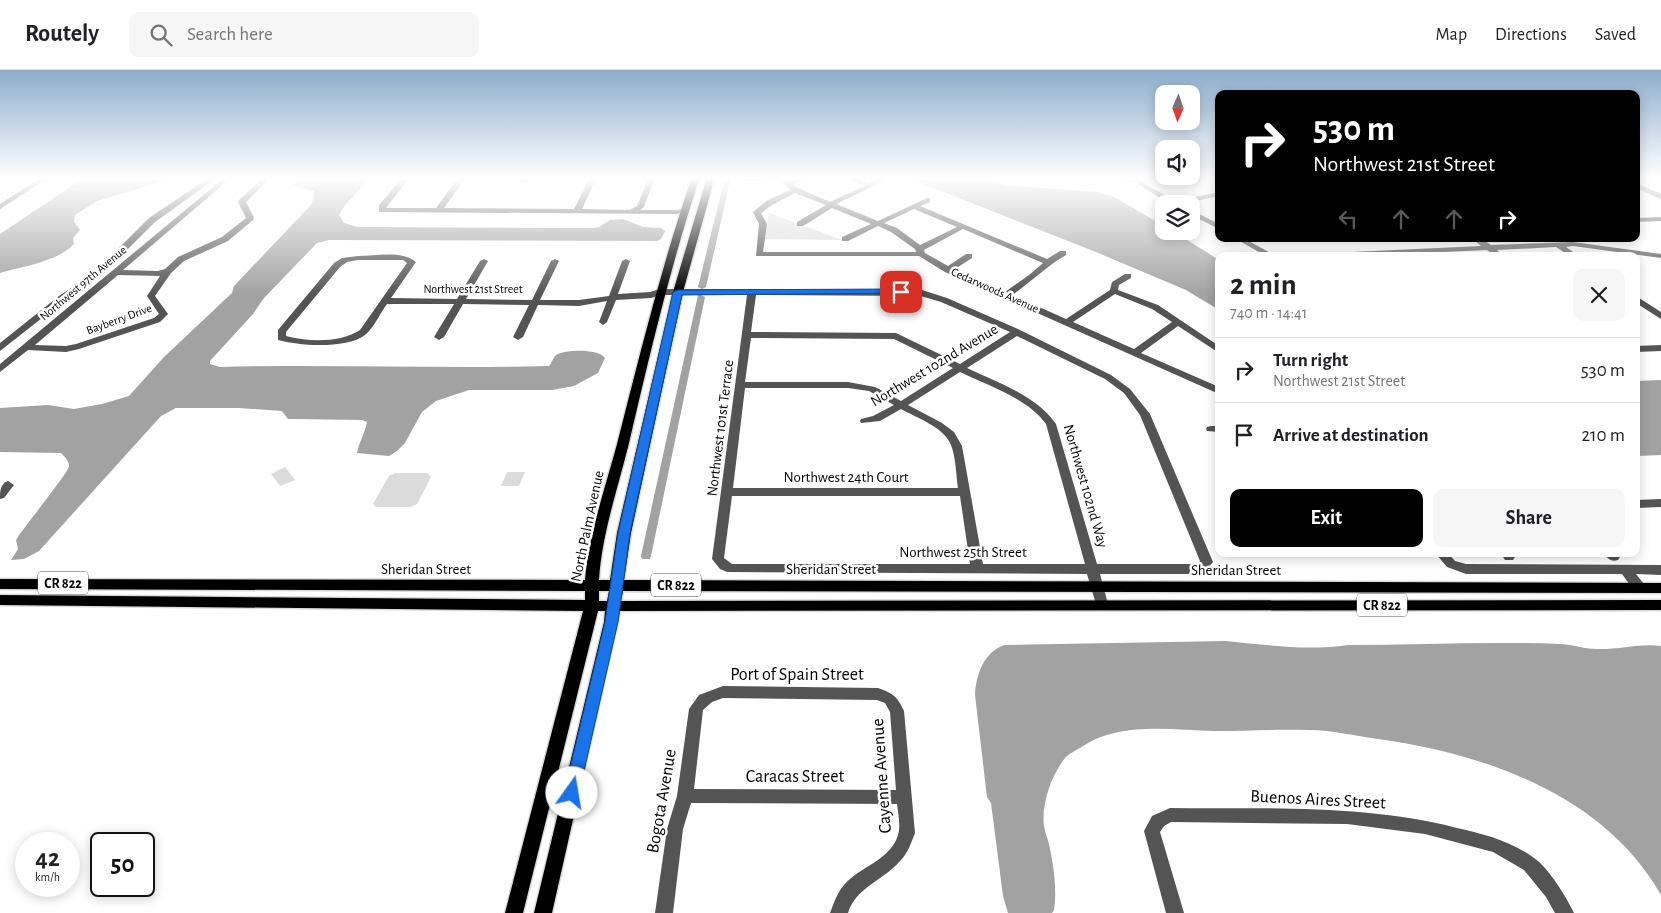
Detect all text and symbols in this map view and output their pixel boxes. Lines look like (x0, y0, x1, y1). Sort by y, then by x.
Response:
search box (129, 12, 479, 57)
icon: search (147, 21, 175, 49)
text: Routely (25, 22, 99, 46)
text: Search here (187, 25, 273, 44)
text: Map (1436, 26, 1467, 44)
text: Directions (1495, 26, 1567, 44)
text: Saved (1595, 26, 1636, 44)
north arrow (1155, 85, 1200, 130)
map controls (1155, 85, 1200, 240)
icon: right (1230, 110, 1295, 175)
text: 530 m (1313, 112, 1395, 147)
button: sound (1155, 140, 1200, 185)
text: Northwest 21st Street (1313, 153, 1495, 175)
button: layers (1155, 195, 1200, 240)
icon: left (1334, 205, 1362, 233)
icon: ahead (1387, 205, 1415, 233)
icon: ahead (1440, 205, 1468, 233)
icon: right (1493, 205, 1521, 233)
street label: Northwest 97th Avenue (37, 243, 129, 323)
street label: Cedarwoods Avenue (949, 265, 1041, 315)
button: close (1573, 269, 1625, 321)
text: 2 min (1230, 270, 1297, 300)
pin (880, 271, 922, 313)
icon: arrive (887, 278, 915, 306)
street label: Northwest 21st Street (423, 283, 523, 295)
street label: Bayberry Drive (85, 302, 154, 337)
text: 740 m · 14:41 (1230, 305, 1307, 321)
street label: Northwest 102nd Avenue (868, 321, 1001, 409)
text: Turn right (1273, 351, 1348, 370)
icon: right (1230, 356, 1258, 384)
street label: Northwest 101st Terrace (705, 359, 736, 497)
text: 530 m (1581, 361, 1625, 380)
text: Northwest 21st Street (1273, 373, 1405, 389)
icon: arrive (1230, 421, 1258, 449)
street label: Northwest 102nd Way (1061, 423, 1110, 550)
text: Arrive at destination (1273, 426, 1429, 445)
text: 210 m (1581, 426, 1625, 445)
street label: North Palm Avenue (568, 469, 607, 583)
street label: Northwest 24th Court (783, 470, 909, 485)
button: Exit (1230, 489, 1423, 547)
button: Share (1433, 489, 1625, 547)
street label: Northwest 25th Street (899, 545, 1027, 560)
street label: Sheridan Street (381, 562, 471, 577)
street label: Sheridan Street (786, 562, 876, 577)
street label: Sheridan Street (1191, 563, 1281, 578)
road number: CR 822 (38, 572, 88, 594)
road number: CR 822 (651, 574, 701, 596)
road number: CR 822 (1357, 594, 1407, 616)
street label: Port of Spain Street (730, 666, 864, 684)
street label: Cayenne Avenue (869, 718, 895, 834)
street label: Bogota Avenue (644, 748, 680, 855)
position arrow (545, 766, 597, 818)
street label: Caracas Street (746, 768, 845, 786)
street label: Buenos Aires Street (1250, 787, 1386, 813)
speed limit sign: 50 (90, 832, 155, 897)
text: 42 (35, 846, 60, 871)
text: km/h (35, 871, 60, 883)

